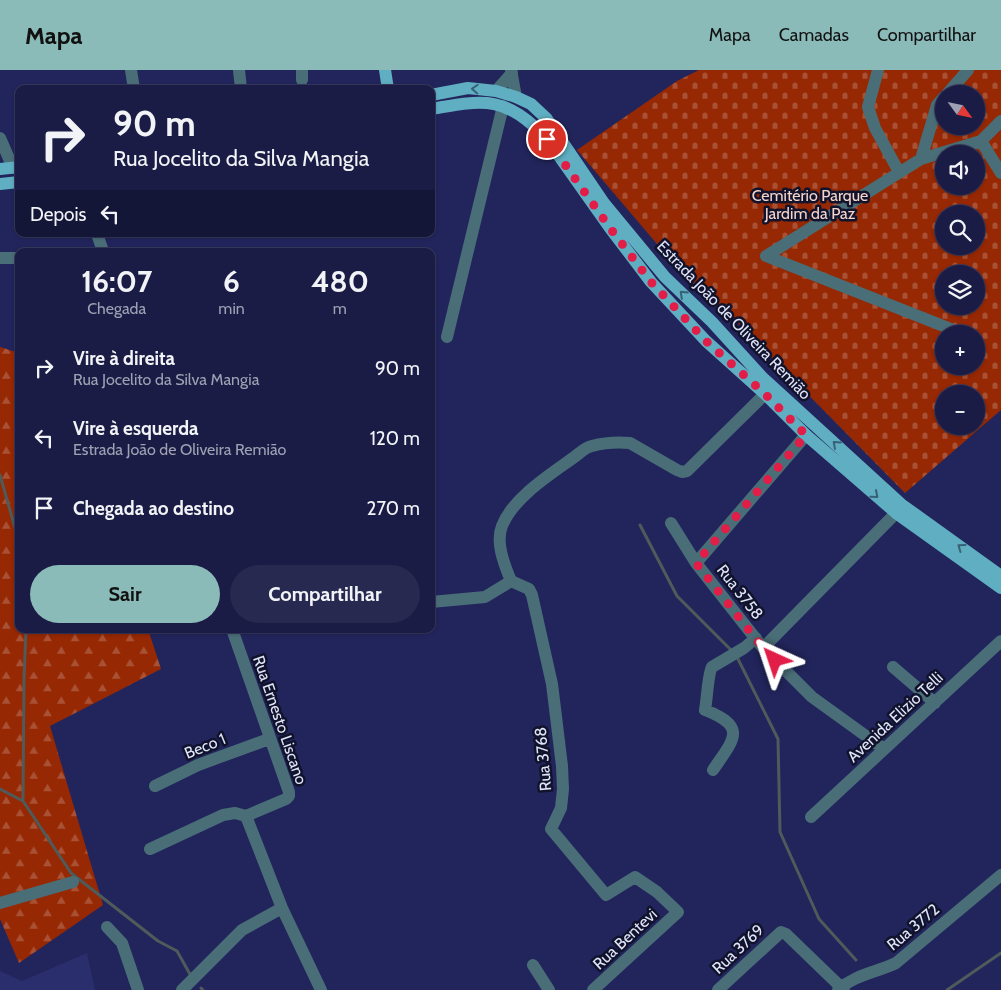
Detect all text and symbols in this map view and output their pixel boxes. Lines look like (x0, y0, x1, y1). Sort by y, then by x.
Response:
text: Mapa (25, 21, 82, 50)
text: Mapa (709, 24, 751, 46)
text: Camadas (779, 24, 849, 46)
text: Compartilhar (877, 24, 976, 46)
one-way arrow (471, 84, 479, 95)
north arrow (935, 85, 985, 135)
map controls (935, 85, 985, 435)
text: 90 m (113, 102, 196, 145)
icon: right (30, 105, 95, 170)
pin (526, 118, 568, 160)
icon: arrive (533, 125, 561, 153)
text: Rua Jocelito da Silva Mangia (113, 145, 369, 172)
button: sound (935, 145, 985, 195)
park label: Cemitério Parque Jardim da Paz (752, 186, 868, 223)
icon: left (96, 200, 124, 228)
text: Depois (30, 203, 86, 226)
button: search (935, 205, 985, 255)
street label: Estrada João de Oliveira Remião (653, 237, 815, 403)
text: 16:07 (81, 263, 152, 300)
text: 6 (223, 263, 240, 300)
text: 480 (311, 263, 369, 300)
button: layers (935, 265, 985, 315)
one-way arrow (679, 291, 688, 300)
text: Chegada (87, 299, 146, 318)
text: min (218, 299, 245, 318)
text: m (333, 299, 347, 318)
button: + (935, 325, 985, 375)
text: Vire à direita (73, 347, 175, 370)
icon: right (30, 354, 58, 382)
text: 90 m (375, 357, 420, 380)
text: Rua Jocelito da Silva Mangia (73, 370, 259, 389)
button: − (935, 385, 985, 435)
text: Vire à esquerda (73, 417, 199, 440)
icon: left (30, 424, 58, 452)
text: 120 m (370, 427, 420, 450)
text: Estrada João de Oliveira Remião (73, 440, 286, 459)
one-way arrow (833, 441, 842, 450)
one-way arrow (869, 489, 878, 498)
icon: arrive (30, 494, 58, 522)
text: Chegada ao destino (73, 497, 234, 520)
text: 270 m (366, 497, 420, 520)
one-way arrow (958, 544, 967, 553)
street label: Rua 3758 (713, 561, 767, 623)
button: Sair (30, 565, 220, 623)
button: Compartilhar (230, 565, 420, 623)
position arrow (748, 633, 800, 685)
street label: Rua Ernesto Liscano (249, 653, 311, 787)
street label: Avenida Elizio Telli (843, 668, 947, 766)
street label: Rua 3768 (531, 726, 555, 792)
street label: Beco 1 (182, 729, 228, 763)
street label: Rua 3772 (883, 900, 943, 954)
street label: Rua Bentevi (589, 905, 661, 973)
street label: Rua 3769 (708, 920, 768, 978)

